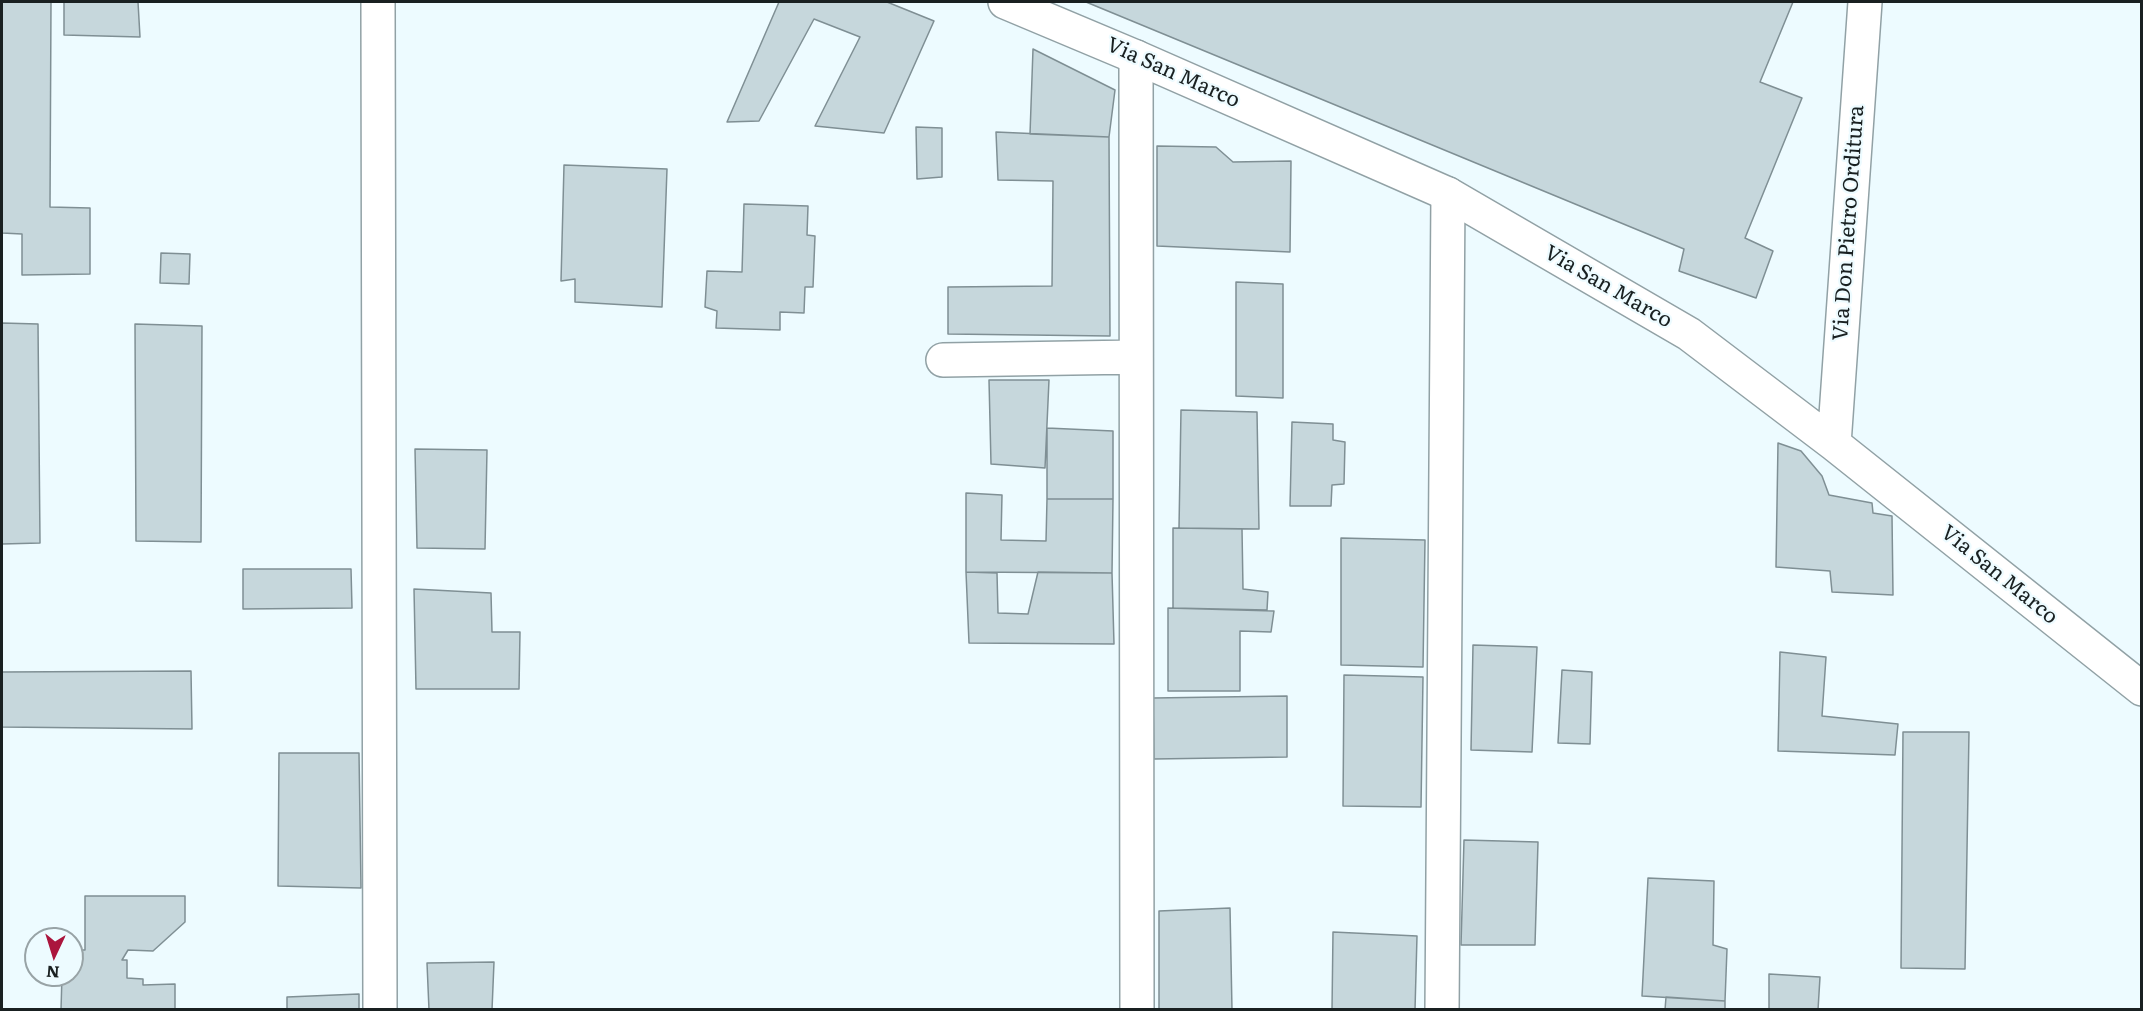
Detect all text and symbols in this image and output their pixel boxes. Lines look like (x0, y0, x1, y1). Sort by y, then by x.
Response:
street label: Via San Marco (1102, 32, 1244, 114)
street label: Via Don Pietro Orditura (1828, 104, 1870, 342)
street label: Via San Marco (1540, 240, 1676, 334)
street label: Via San Marco (1935, 520, 2063, 630)
north arrow (24, 927, 84, 987)
text: N (45, 961, 60, 985)

